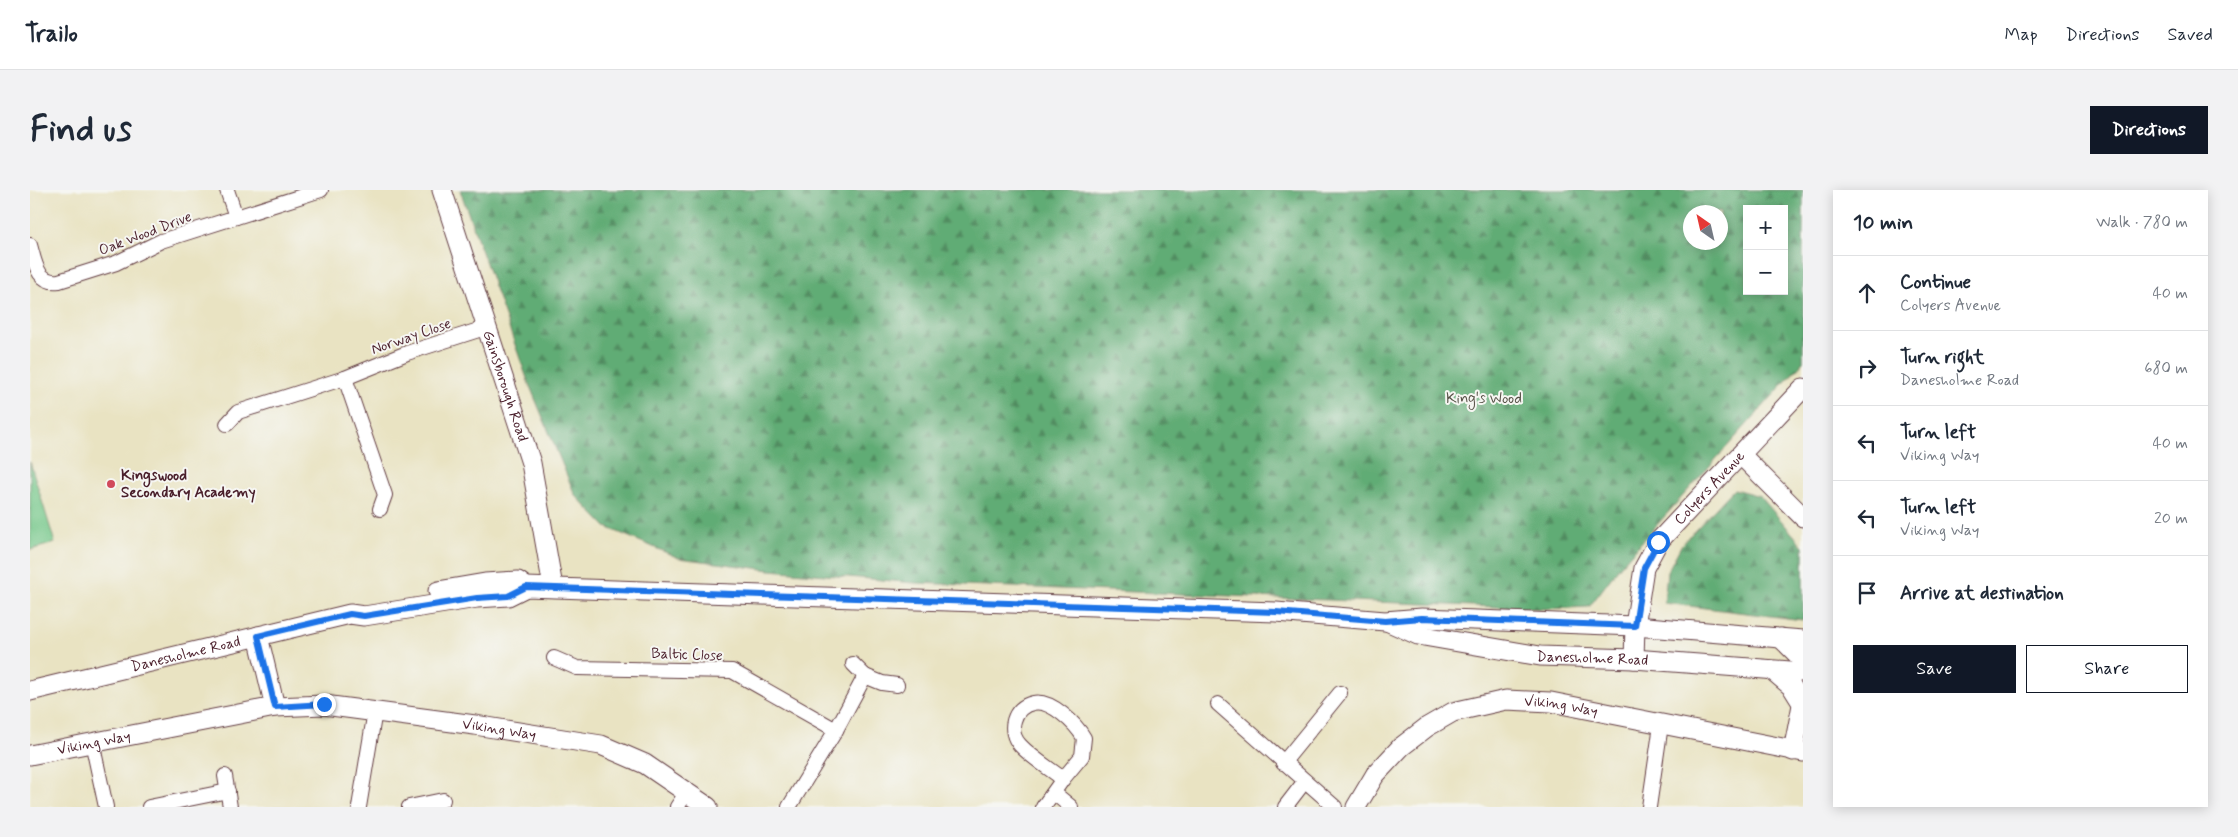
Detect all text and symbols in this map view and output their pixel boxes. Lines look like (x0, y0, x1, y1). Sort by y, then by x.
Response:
text: Trailo (25, 19, 78, 50)
text: Map (2005, 23, 2038, 47)
text: Directions (2066, 23, 2140, 47)
text: Saved (2168, 23, 2213, 47)
button: Directions (2090, 106, 2208, 154)
text: Find us (30, 107, 132, 153)
north arrow (1683, 205, 1728, 250)
map controls (1743, 205, 1788, 295)
button: + (1743, 205, 1788, 250)
street label: Oak Wood Drive (96, 207, 195, 261)
text: 10 min (1853, 209, 1913, 237)
text: Walk · 780 m (2096, 212, 2188, 233)
button: − (1743, 250, 1788, 295)
text: Continue (1900, 270, 1971, 295)
icon: ahead (1853, 279, 1881, 307)
text: 40 m (2152, 283, 2188, 304)
text: Colyers Avenue (1900, 295, 2001, 316)
street label: Norway Close (369, 314, 454, 360)
street label: Gainsborough Road (477, 328, 532, 445)
text: Turn right (1900, 345, 1984, 370)
icon: right (1853, 354, 1881, 382)
text: 680 m (2144, 358, 2188, 379)
text: Danesholme Road (1900, 370, 2019, 391)
park label: King's Wood (1446, 389, 1522, 410)
text: Turn left (1900, 420, 1976, 445)
icon: left (1853, 429, 1881, 457)
text: 40 m (2152, 433, 2188, 454)
text: Viking Way (1900, 445, 1979, 466)
street label: Colyers Avenue (1670, 447, 1750, 530)
place label: Kingswood Secondary Academy (121, 466, 256, 503)
marker: Kingswood Secondary Academy (105, 478, 117, 490)
text: Turn left (1900, 495, 1976, 520)
icon: left (1853, 504, 1881, 532)
text: 20 m (2154, 508, 2188, 529)
text: Viking Way (1900, 520, 1979, 541)
route start (1647, 531, 1670, 554)
icon: arrive (1853, 579, 1881, 607)
text: Arrive at destination (1900, 581, 2064, 606)
street label: Danesholme Road (129, 632, 243, 677)
street label: Baltic Close (651, 644, 723, 666)
button: Save (1853, 645, 2016, 693)
button: Share (2026, 645, 2188, 693)
street label: Danesholme Road (1536, 647, 1649, 671)
street label: Viking Way (1524, 692, 1600, 722)
route end (313, 693, 336, 716)
street label: Viking Way (461, 714, 538, 746)
street label: Viking Way (55, 726, 133, 760)

